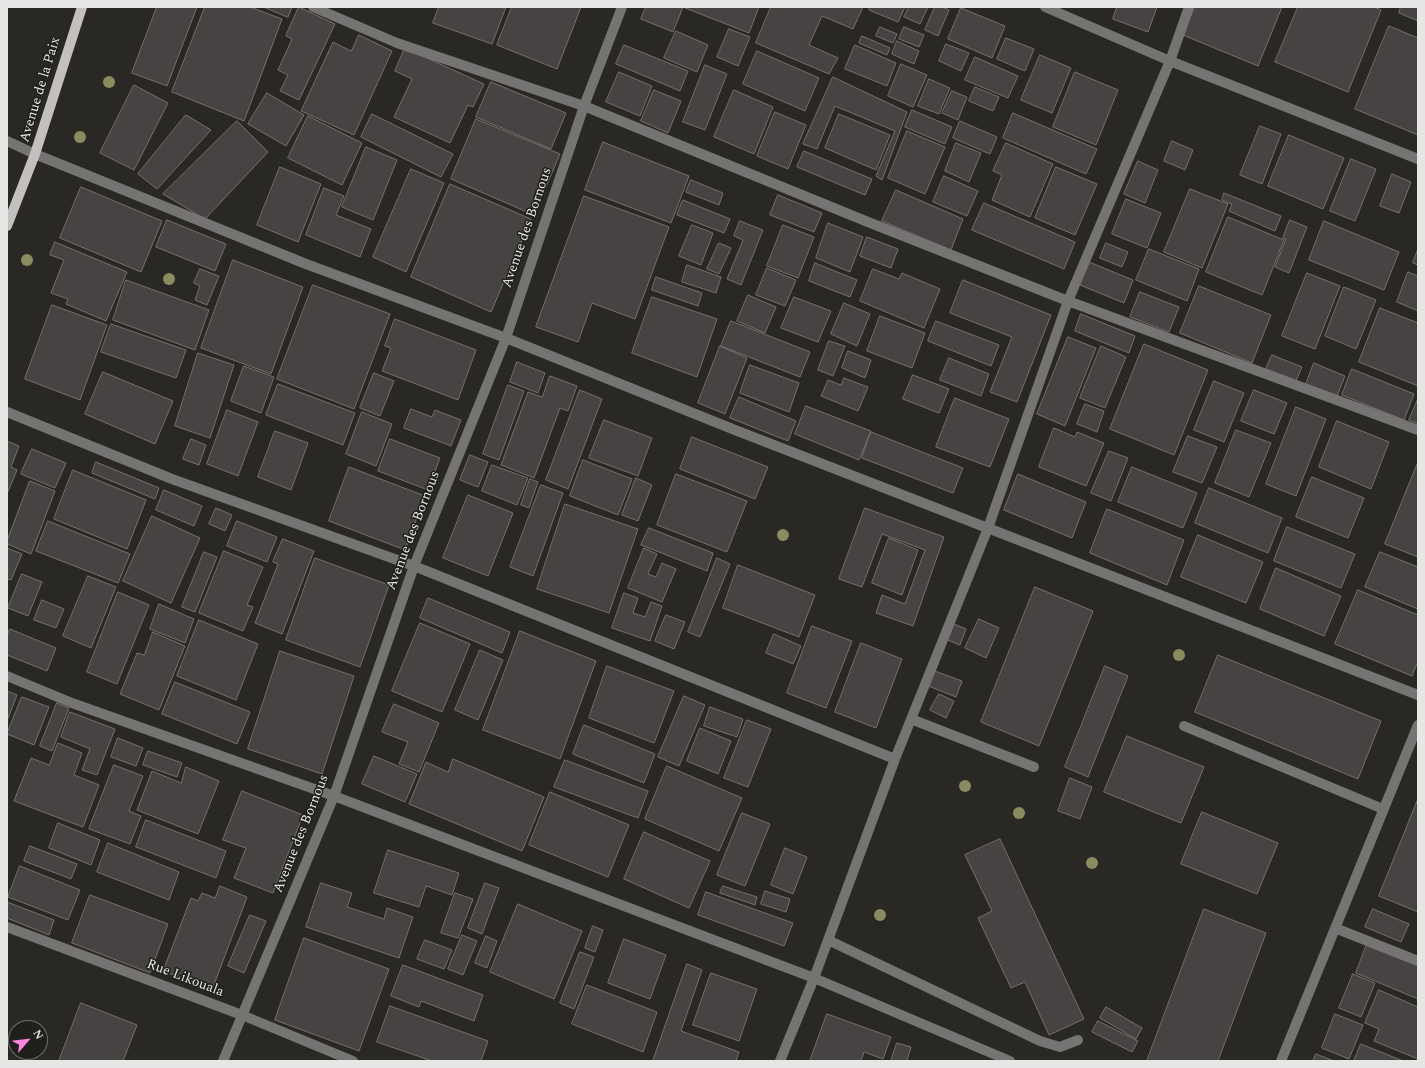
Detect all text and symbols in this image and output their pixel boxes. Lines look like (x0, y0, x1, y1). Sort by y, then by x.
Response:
street label: Avenue de la Paix (17, 35, 65, 145)
street label: Avenue des Bornous (500, 166, 556, 290)
street label: Avenue des Bornous (384, 469, 444, 593)
street label: Avenue des Bornous (271, 772, 333, 896)
street label: Rue Likouala (144, 957, 226, 1001)
north arrow (8, 1020, 48, 1060)
text: N (29, 1027, 48, 1043)

